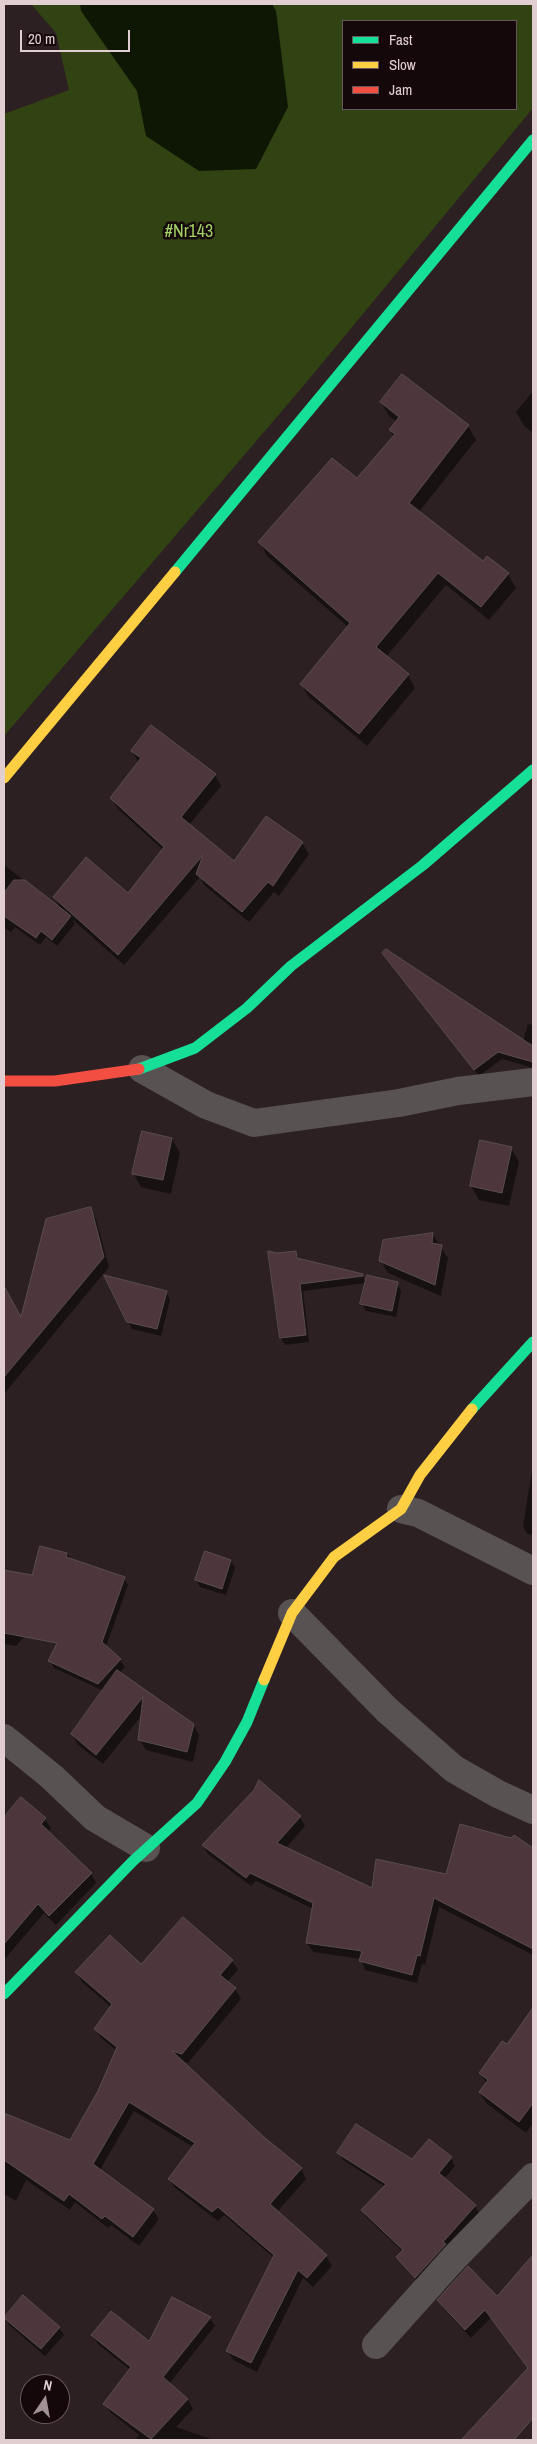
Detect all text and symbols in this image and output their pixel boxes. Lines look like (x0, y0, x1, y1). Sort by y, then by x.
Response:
scale bar (22, 20, 132, 52)
legend (342, 20, 517, 110)
text: 20 m (28, 28, 55, 49)
text: Fast (389, 29, 412, 50)
text: Slow (389, 54, 416, 75)
text: Jam (389, 79, 412, 100)
park label: #Nr143 (165, 221, 213, 243)
north arrow (20, 2374, 70, 2424)
text: N (42, 2376, 54, 2395)

